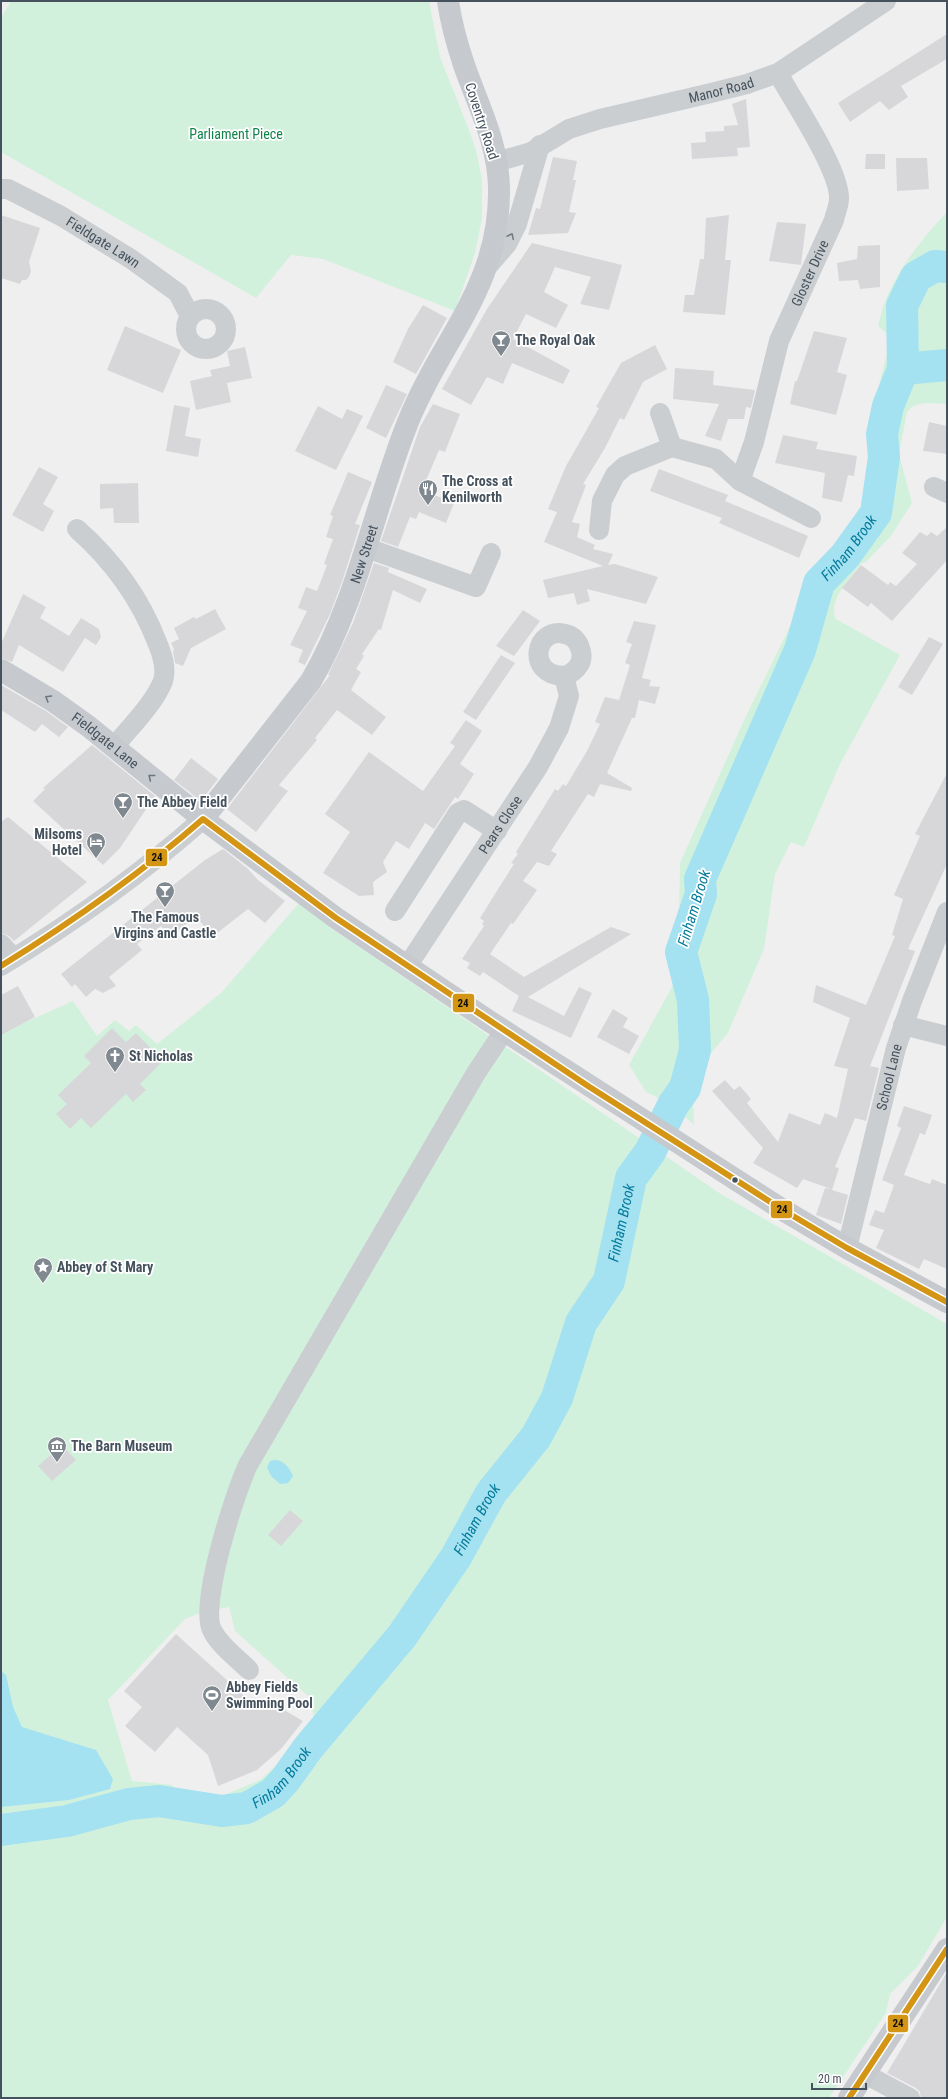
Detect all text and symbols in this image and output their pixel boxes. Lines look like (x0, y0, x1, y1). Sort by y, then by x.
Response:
street label: Manor Road (687, 74, 756, 106)
street label: Coventry Road (462, 81, 502, 161)
park label: Parliament Piece (189, 126, 283, 142)
street label: Fieldgate Lawn (63, 213, 143, 271)
one-way arrow (506, 232, 514, 240)
street label: Gloster Drive (788, 237, 832, 309)
bar icon: The Royal Oak (490, 329, 512, 357)
place label: The Royal Oak (515, 332, 596, 348)
place label: The Cross at Kenilworth (442, 473, 513, 505)
restaurant icon: The Cross at Kenilworth (417, 478, 439, 506)
water label: Finham Brook (817, 511, 881, 584)
street label: New Street (347, 523, 381, 585)
one-way arrow (45, 695, 52, 702)
street label: Fieldgate Lane (69, 709, 142, 772)
one-way arrow (148, 774, 155, 781)
bar icon: The Abbey Field (112, 791, 134, 819)
street label: Pears Close (475, 792, 525, 857)
place label: The Abbey Field (137, 794, 227, 810)
place label: Milsoms Hotel (34, 826, 82, 858)
hotel icon: Milsoms Hotel (85, 831, 107, 859)
line badge: 24 (145, 848, 168, 867)
text: 24 (151, 851, 163, 864)
water label: Finham Brook (674, 867, 714, 948)
bar icon: The Famous Virgins and Castle (154, 880, 176, 908)
place label: The Famous Virgins and Castle (114, 909, 216, 941)
line badge: 24 (452, 993, 475, 1013)
text: 24 (457, 997, 469, 1010)
street label: School Lane (873, 1041, 905, 1112)
church icon: St Nicholas (104, 1045, 126, 1073)
place label: St Nicholas (129, 1048, 193, 1064)
unlabelled marker (730, 1175, 740, 1185)
water label: Finham Brook (604, 1182, 639, 1263)
line badge: 24 (770, 1200, 793, 1219)
text: 24 (776, 1203, 788, 1216)
place icon: Abbey of St Mary (32, 1256, 54, 1284)
place label: Abbey of St Mary (57, 1259, 154, 1275)
museum icon: The Barn Museum (46, 1435, 68, 1463)
place label: The Barn Museum (71, 1438, 172, 1454)
water label: Finham Brook (450, 1480, 504, 1558)
place label: Abbey Fields Swimming Pool (226, 1679, 313, 1711)
sports icon: Abbey Fields Swimming Pool (201, 1684, 223, 1712)
water label: Finham Brook (249, 1743, 315, 1812)
line badge: 24 (887, 2014, 909, 2033)
text: 24 (892, 2017, 904, 2030)
scale bar (812, 2065, 866, 2091)
text: 20 m (818, 2072, 842, 2086)

